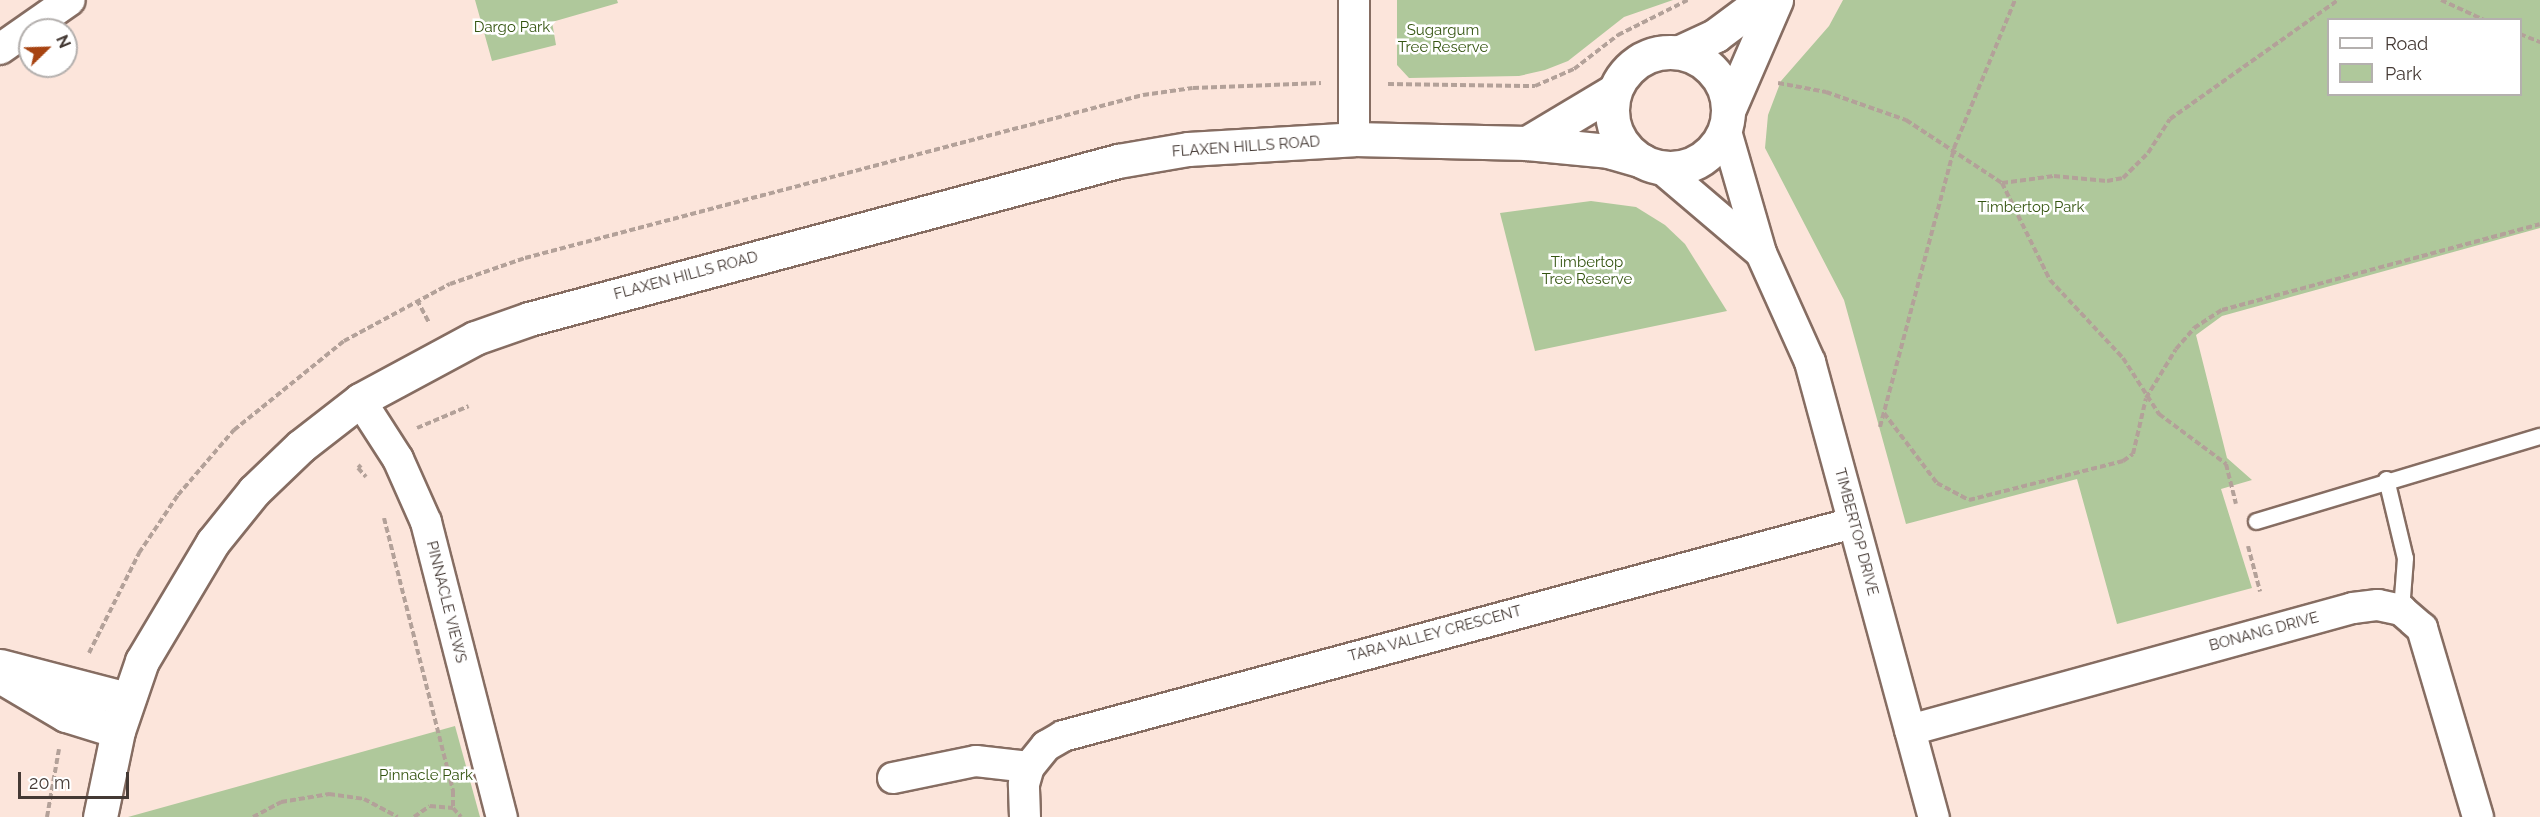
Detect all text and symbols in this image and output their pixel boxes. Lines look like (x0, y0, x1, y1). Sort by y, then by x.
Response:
north arrow (18, 18, 78, 78)
legend (2327, 18, 2522, 96)
park label: Dargo Park (474, 19, 550, 37)
park label: Sugargum Tree Reserve (1398, 21, 1488, 56)
text: N (52, 32, 74, 51)
text: Road (2385, 33, 2428, 54)
text: Park (2385, 63, 2422, 84)
street label: FLAXEN HILLS ROAD (1171, 133, 1321, 161)
park label: Timbertop Park (1977, 199, 2085, 217)
street label: FLAXEN HILLS ROAD (612, 248, 760, 304)
park label: Timbertop Tree Reserve (1542, 253, 1632, 288)
street label: TIMBERTOP DRIVE (1830, 466, 1882, 598)
street label: PINNACLE VIEWS (422, 539, 470, 665)
street label: TARA VALLEY CRESCENT (1346, 602, 1524, 666)
street label: BONANG DRIVE (2207, 609, 2321, 655)
scale bar (21, 760, 132, 798)
park label: Pinnacle Park (379, 767, 473, 785)
text: 20 m (29, 772, 71, 793)

